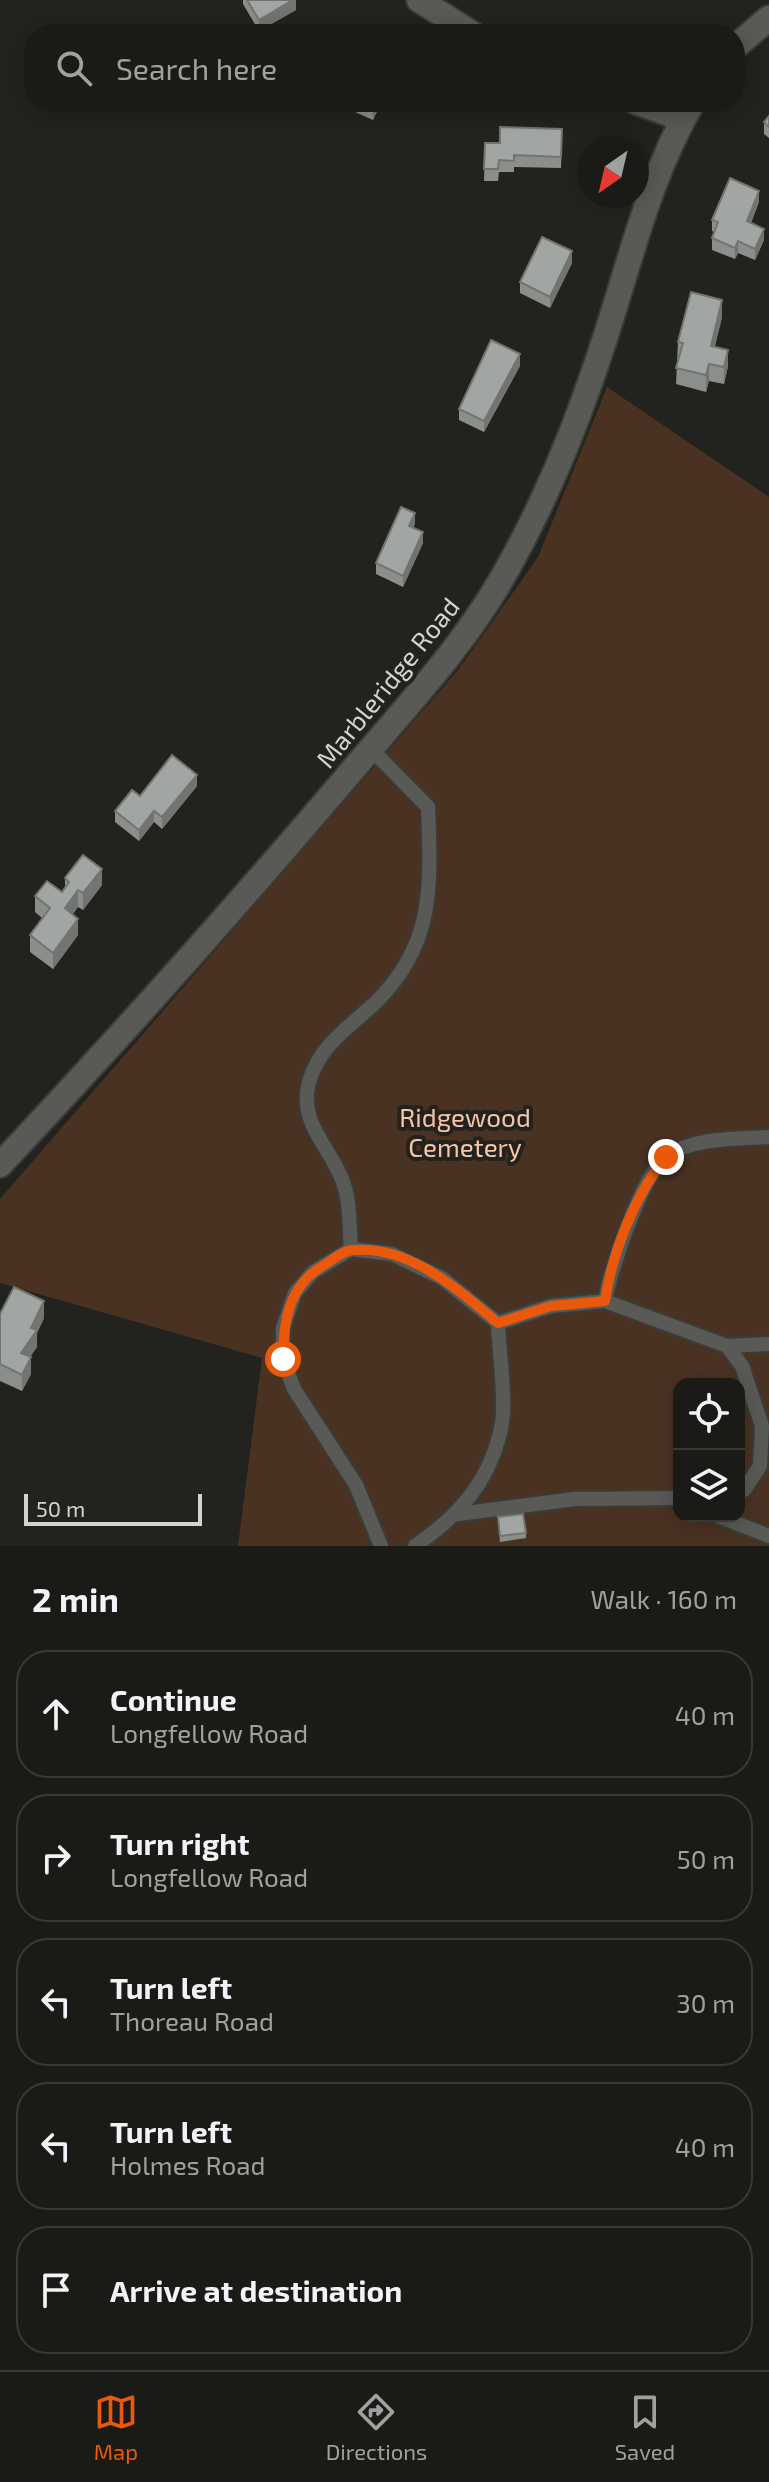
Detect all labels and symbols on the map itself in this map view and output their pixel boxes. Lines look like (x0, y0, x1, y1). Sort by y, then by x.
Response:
north arrow (577, 136, 649, 208)
street label: Marbleridge Road (309, 591, 465, 773)
park label: Ridgewood Cemetery (399, 1101, 531, 1162)
route end (648, 1139, 684, 1175)
route start (265, 1341, 301, 1377)
scale bar (24, 1490, 202, 1526)

